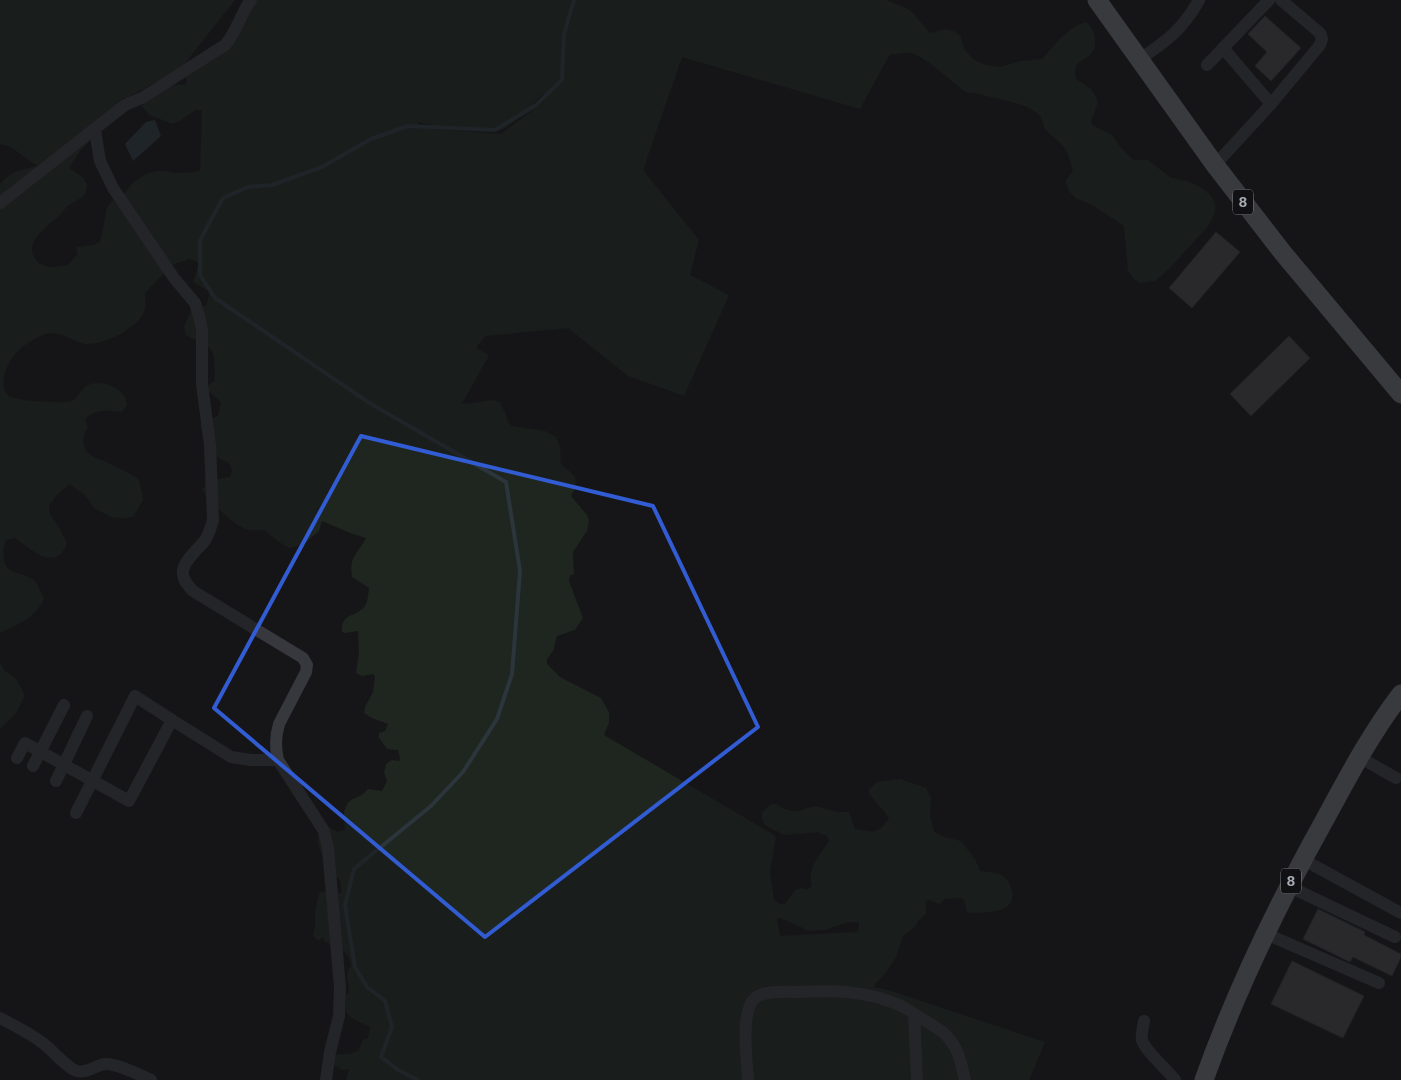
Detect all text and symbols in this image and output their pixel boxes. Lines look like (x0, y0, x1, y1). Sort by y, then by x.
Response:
road number: 8 (1233, 190, 1253, 214)
road number: 8 (1281, 868, 1301, 894)

